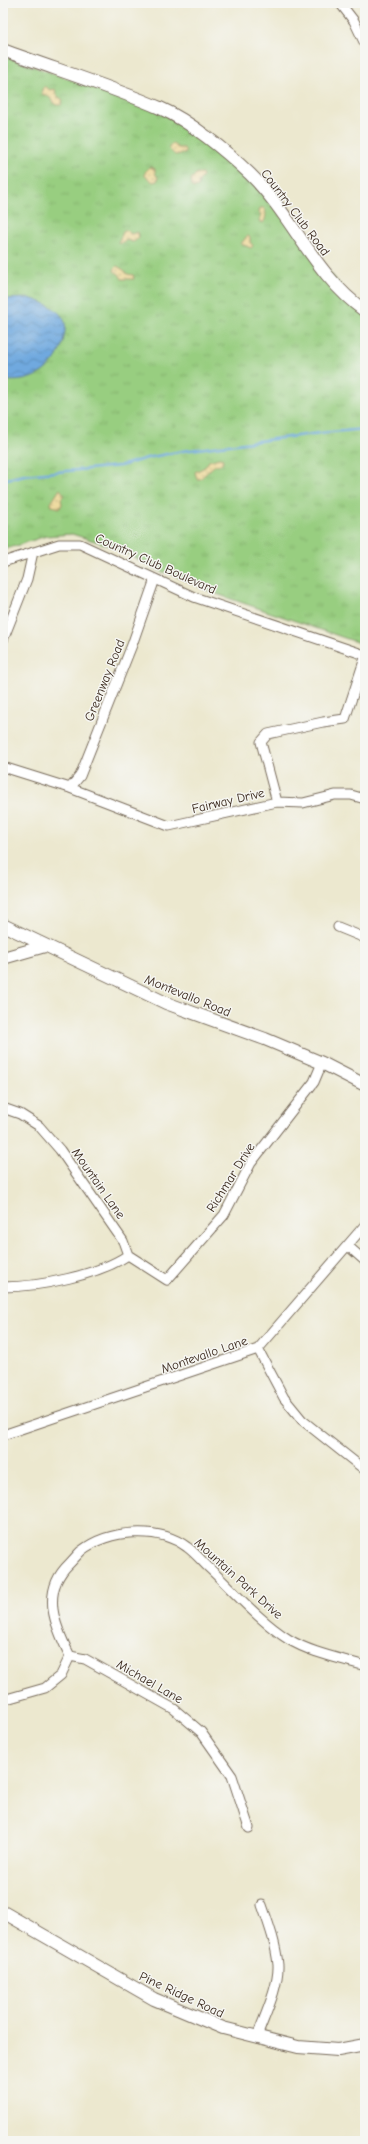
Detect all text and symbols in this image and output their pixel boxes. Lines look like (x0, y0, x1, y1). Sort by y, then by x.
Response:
street label: Country Club Road (258, 166, 333, 259)
street label: Country Club Boulevard (93, 530, 219, 597)
street label: Greenway Road (81, 637, 128, 723)
street label: Fairway Drive (190, 785, 266, 816)
street label: Montevallo Road (142, 971, 233, 1020)
street label: Richmar Drive (203, 1139, 258, 1215)
street label: Mountain Lane (69, 1145, 129, 1222)
street label: Montevallo Lane (159, 1333, 250, 1376)
street label: Mountain Park Drive (192, 1535, 286, 1622)
street label: Michael Lane (114, 1656, 186, 1707)
street label: Pine Ridge Road (137, 1968, 227, 2021)

